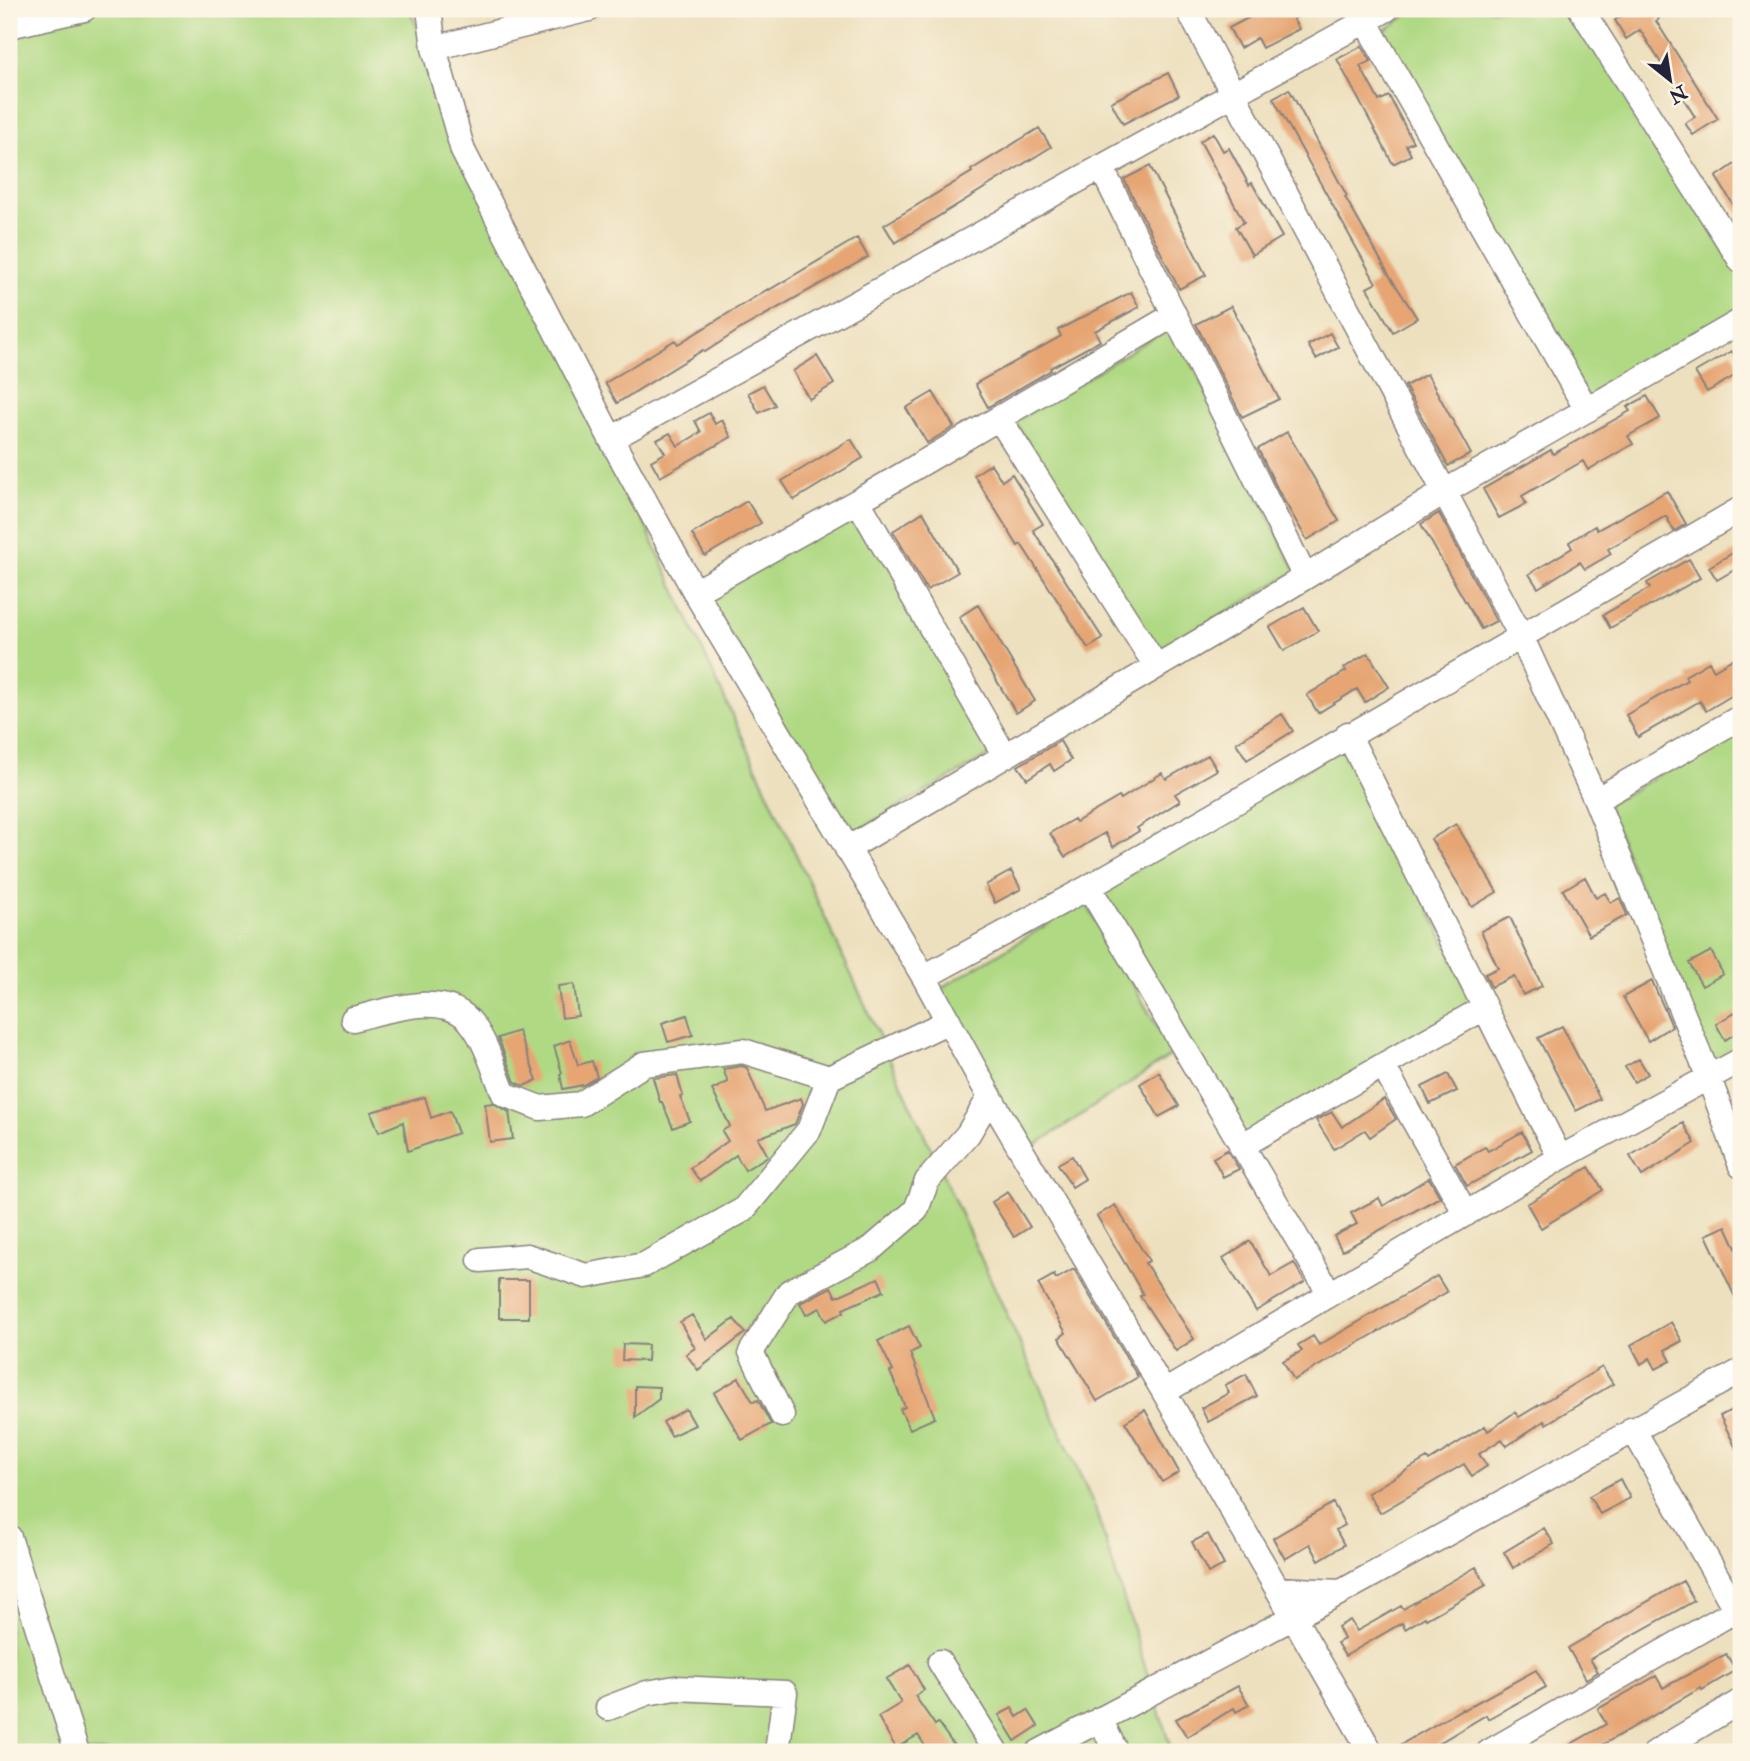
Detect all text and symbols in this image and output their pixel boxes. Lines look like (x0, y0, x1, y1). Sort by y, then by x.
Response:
north arrow (1634, 46, 1704, 116)
text: N (1664, 79, 1692, 109)

